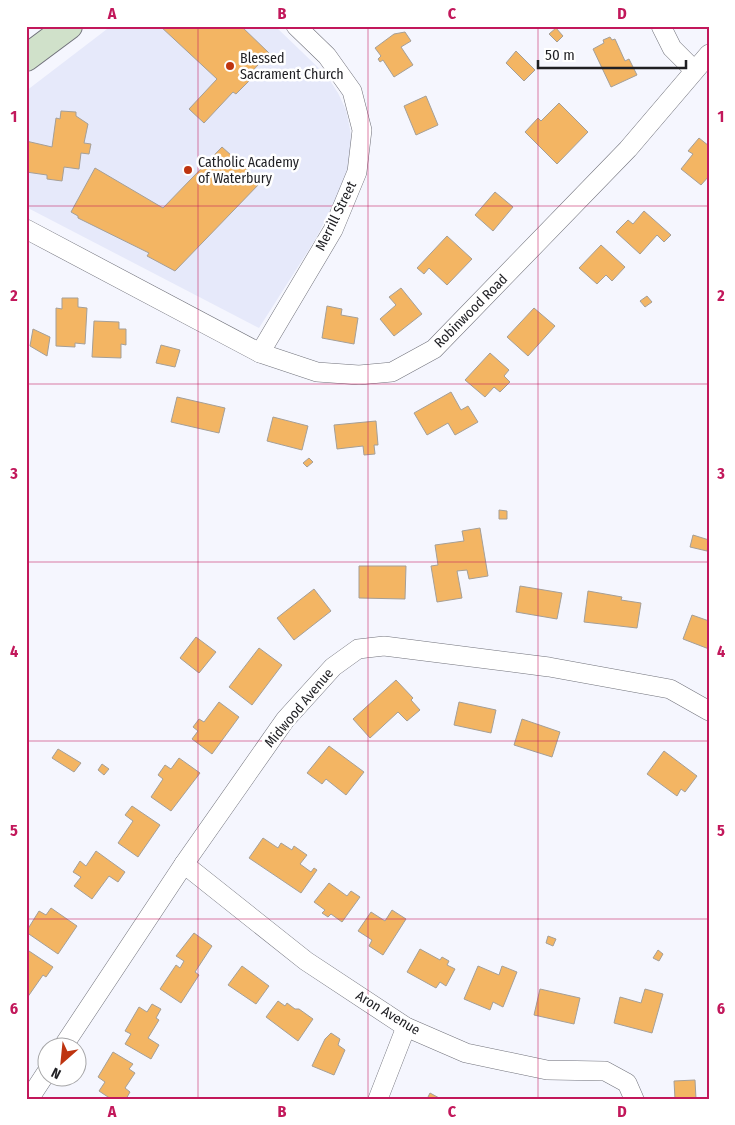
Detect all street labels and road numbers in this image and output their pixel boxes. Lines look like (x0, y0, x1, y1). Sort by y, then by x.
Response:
street label: Merrill Street (312, 178, 360, 254)
street label: Robinwood Road (431, 271, 511, 351)
street label: Midwood Avenue (261, 665, 337, 751)
street label: Aron Avenue (353, 987, 423, 1039)

